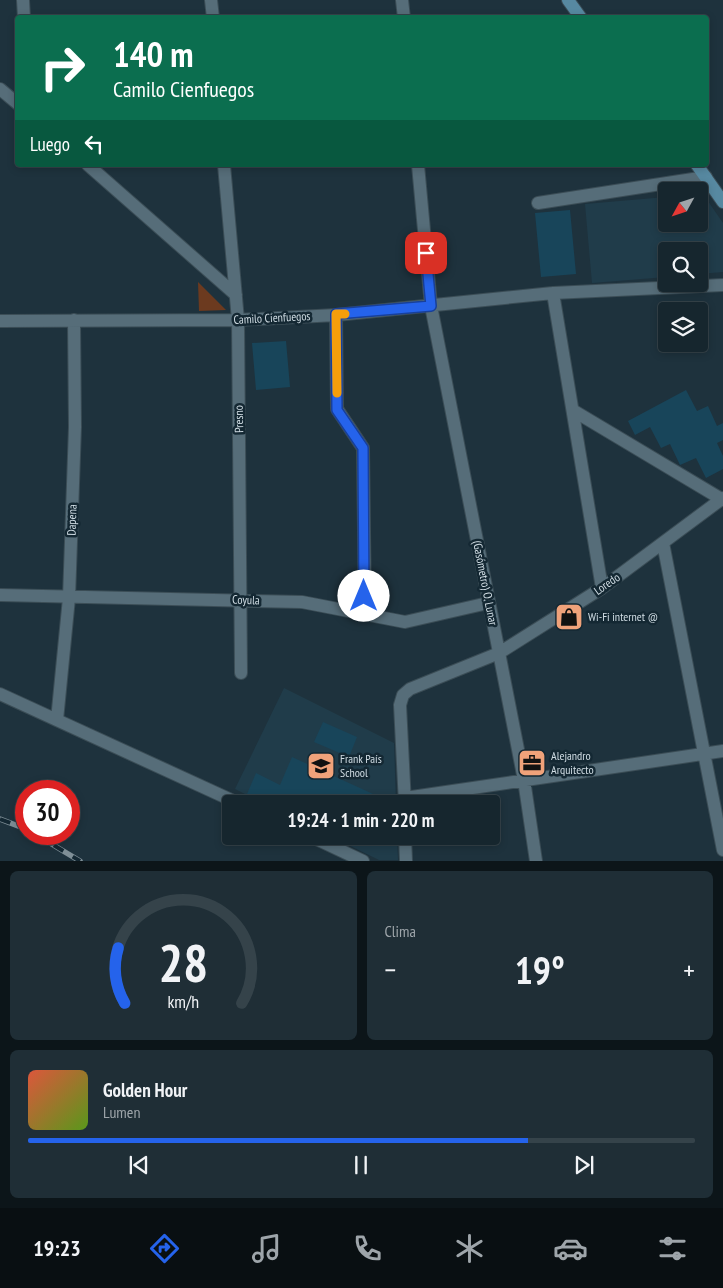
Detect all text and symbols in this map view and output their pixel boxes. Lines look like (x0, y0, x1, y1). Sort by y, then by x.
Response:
text: 140 m (113, 31, 194, 77)
icon: right (30, 35, 95, 100)
text: Camilo Cienfuegos (113, 75, 254, 103)
icon: left (80, 130, 108, 158)
text: Luego (30, 132, 70, 156)
north arrow (658, 182, 708, 232)
map controls (658, 182, 708, 352)
pin (405, 232, 447, 274)
icon: arrive (412, 239, 440, 267)
button: search (658, 242, 708, 292)
button: layers (658, 302, 708, 352)
street label: Camilo Cienfuegos (233, 308, 311, 327)
street label: Presno (231, 405, 246, 433)
street label: Dapena (63, 504, 80, 536)
street label: (Gasómetro) O. Lunar (470, 539, 501, 627)
position arrow (337, 569, 389, 621)
street label: Loredo (591, 569, 623, 598)
street label: Coyula (232, 592, 260, 607)
shop icon: Wi-Fi internet @ (554, 602, 584, 632)
place label: Wi-Fi internet @ (588, 609, 658, 624)
office icon: Alejandro Arquitecto (517, 748, 547, 778)
place label: Alejandro Arquitecto (551, 748, 594, 777)
school or university icon: Frank País School (306, 751, 336, 781)
place label: Frank País School (340, 751, 382, 780)
speed limit sign: 30 (15, 780, 80, 845)
text: 19:24 · 1 min · 220 m (288, 808, 434, 832)
text: Clima (385, 921, 416, 941)
text: 28 (158, 929, 208, 996)
text: 19° (515, 945, 565, 994)
text: − (385, 951, 396, 988)
text: + (683, 951, 695, 988)
text: km/h (167, 990, 199, 1013)
text: Golden Hour (103, 1078, 187, 1102)
text: Lumen (103, 1102, 140, 1122)
icon: previous (125, 1151, 153, 1179)
icon: pause (347, 1151, 375, 1179)
icon: next (570, 1151, 598, 1179)
icon: directions (147, 1231, 182, 1266)
icon: music (249, 1231, 284, 1266)
icon: phone (350, 1231, 385, 1266)
icon: climate (452, 1231, 487, 1266)
icon: car (553, 1231, 588, 1266)
icon: filters (655, 1231, 690, 1266)
text: 19:23 (33, 1234, 81, 1262)

